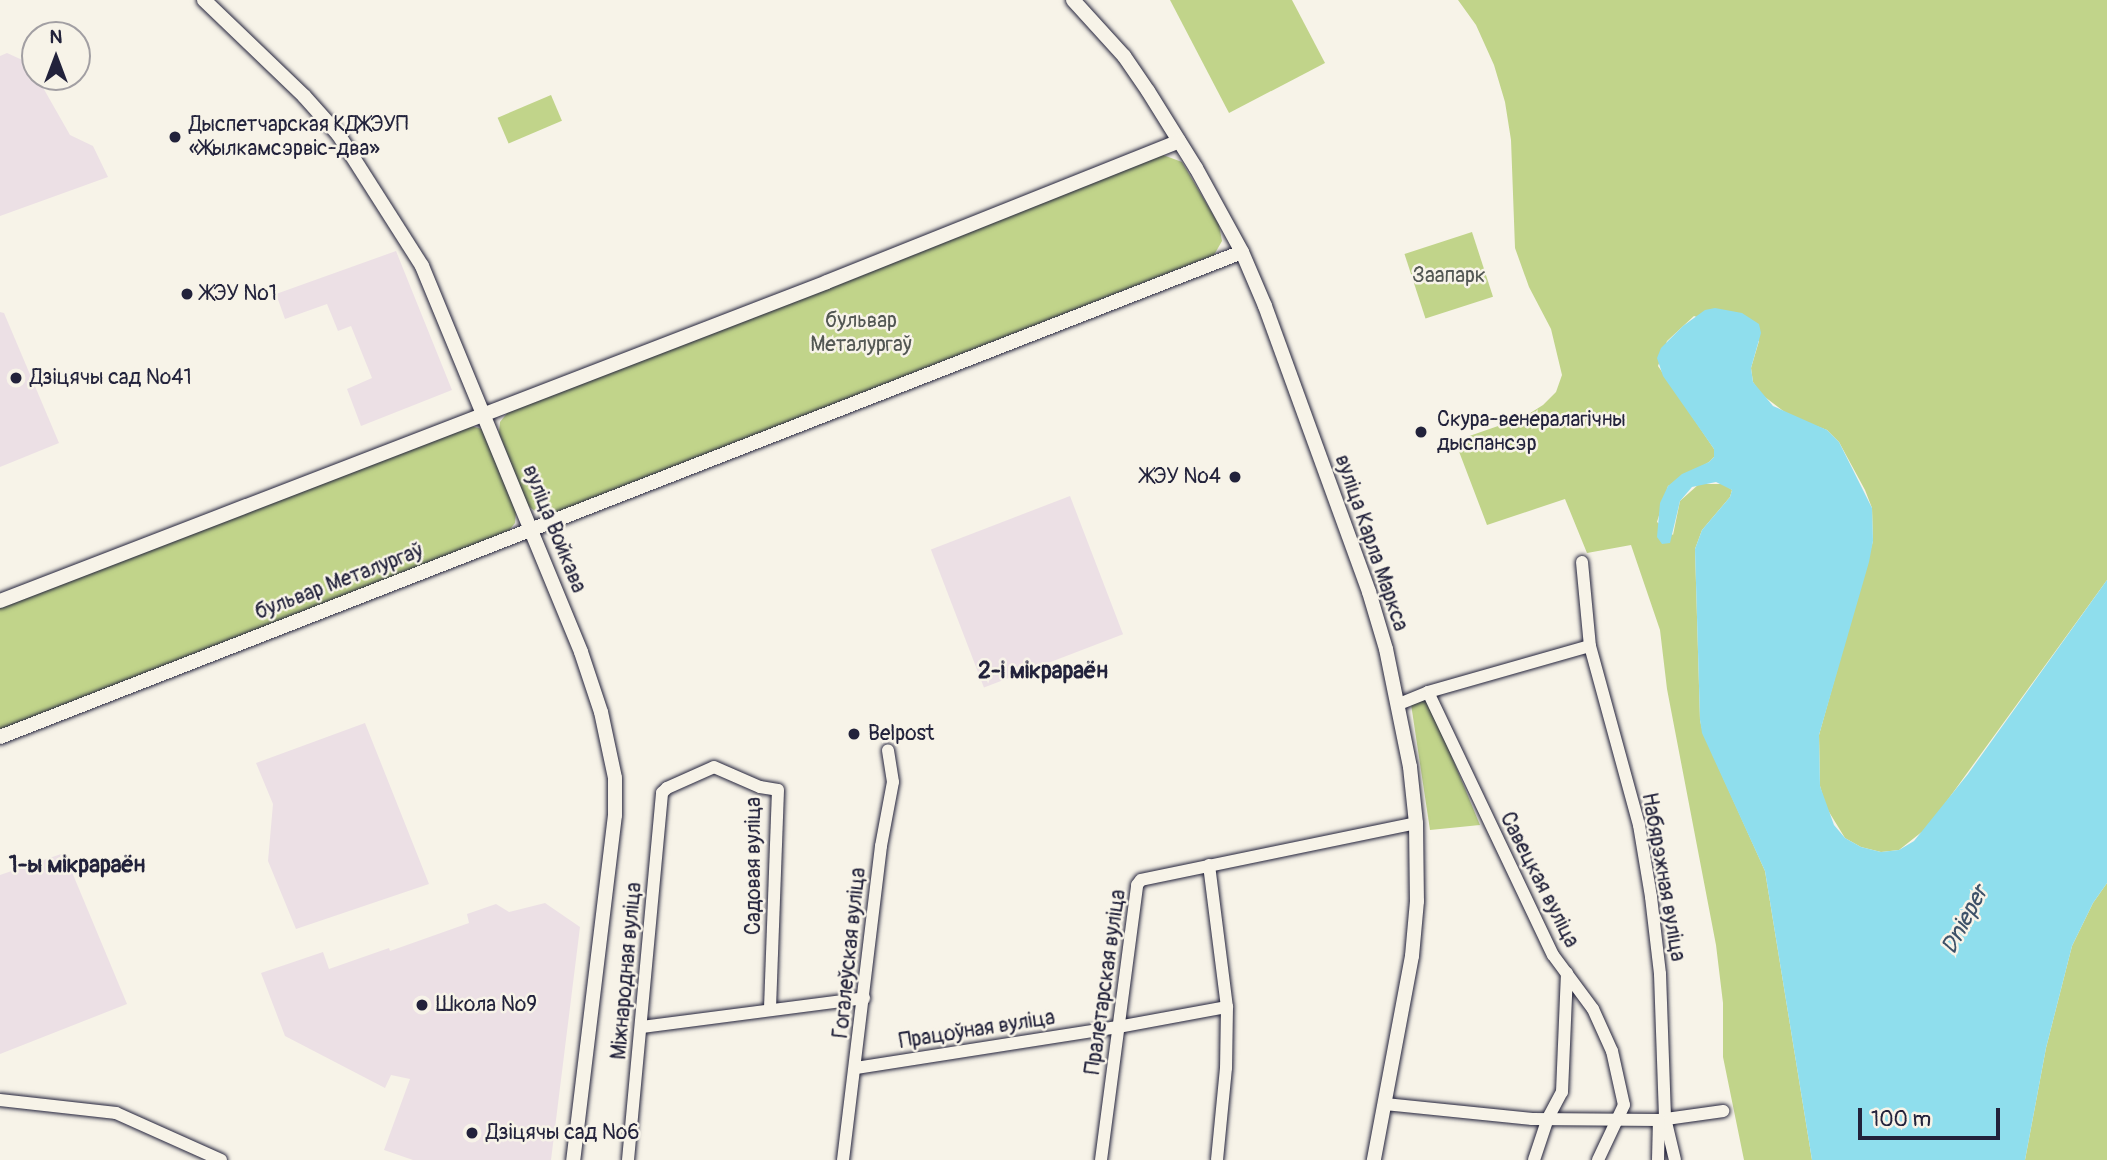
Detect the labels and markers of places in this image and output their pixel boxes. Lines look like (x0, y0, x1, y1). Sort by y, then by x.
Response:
place label: Дыспетчарская КДЖЭУП «Жылкамсэрвіс-два» (189, 112, 408, 162)
marker: Дыспетчарская КДЖЭУП «Жылкамсэрвіс-два» (167, 129, 183, 145)
place label: ЖЭУ №1 (201, 281, 277, 307)
marker: ЖЭУ №1 (179, 286, 195, 302)
place label: Дзіцячы сад №41 (30, 365, 192, 391)
marker: Дзіцячы сад №41 (8, 370, 24, 386)
place label: Скура-венералагічны дыспансэр (1437, 407, 1626, 457)
marker: Скура-венералагічны дыспансэр (1411, 422, 1431, 442)
place label: ЖЭУ №4 (1141, 464, 1221, 490)
marker: ЖЭУ №4 (1227, 469, 1243, 485)
place label: Belpost (868, 721, 934, 747)
marker: Belpost (846, 726, 862, 742)
place label: Школа №9 (436, 992, 537, 1018)
marker: Школа №9 (414, 997, 430, 1013)
place label: Дзіцячы сад №6 (486, 1120, 639, 1146)
marker: Дзіцячы сад №6 (464, 1125, 480, 1141)

